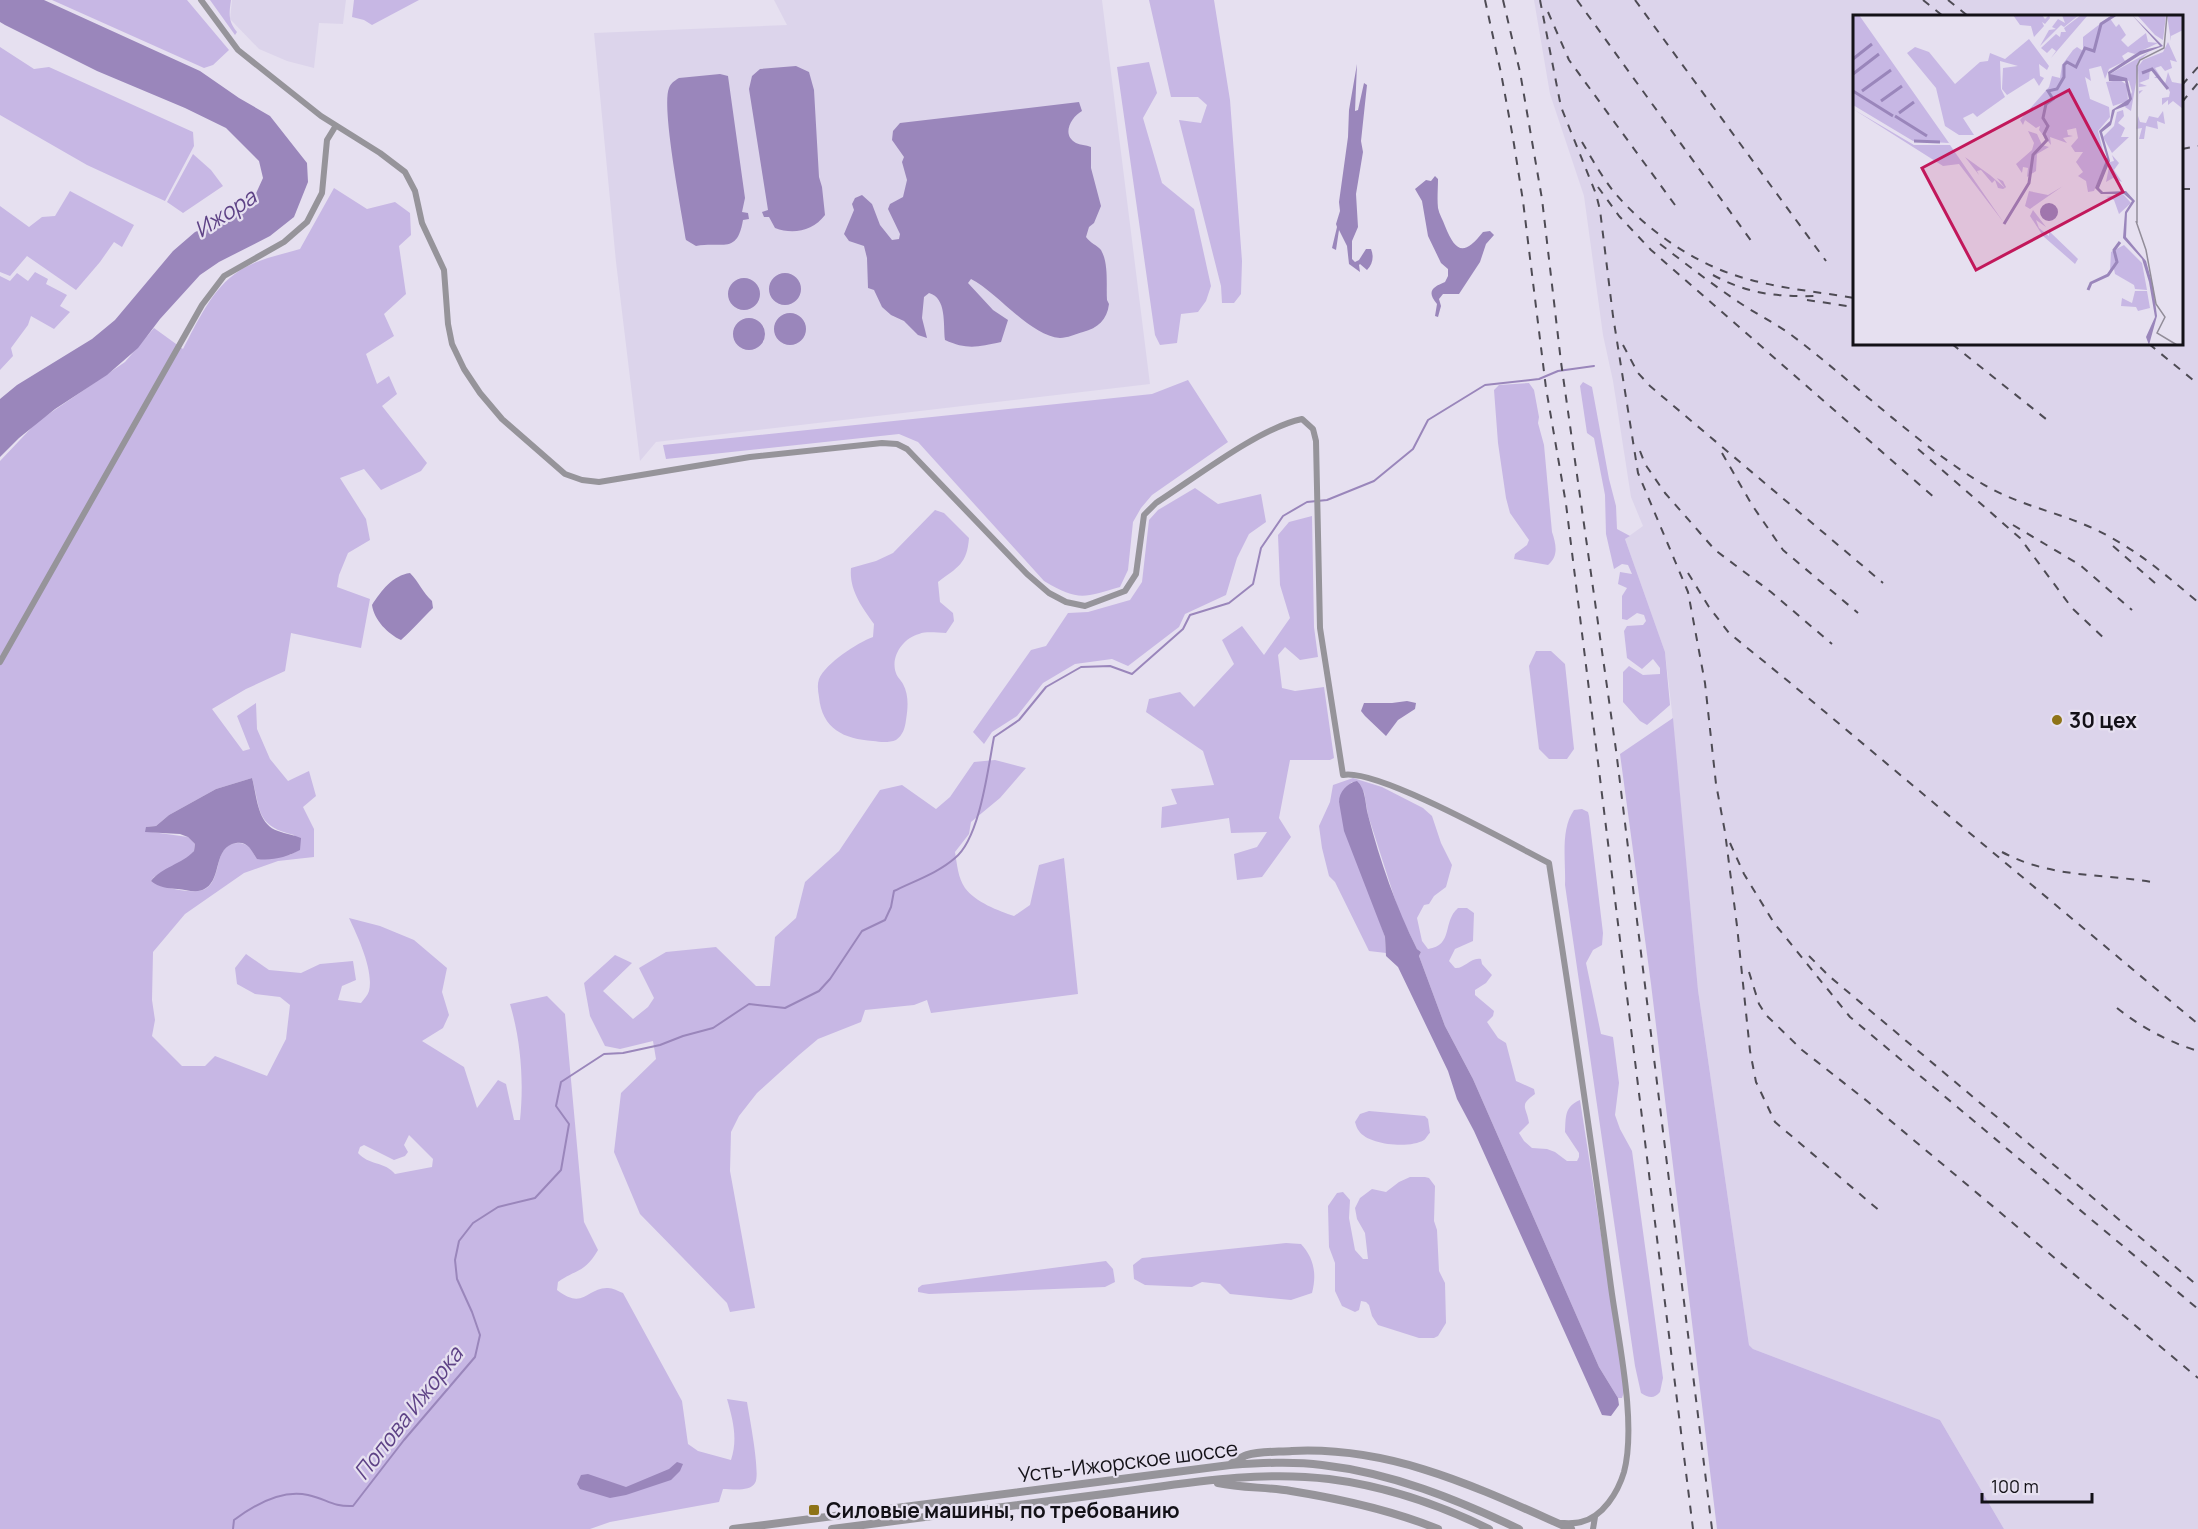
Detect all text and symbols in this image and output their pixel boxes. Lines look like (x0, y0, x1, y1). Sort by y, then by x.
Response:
inset map (1853, 15, 2183, 345)
water label: Ижора (188, 181, 263, 244)
place label: 30 цех (2069, 706, 2137, 734)
marker: 30 цех (2050, 713, 2064, 727)
water label: Попова Ижорка (347, 1339, 471, 1486)
street label: Усть-Ижорское шоссе (1017, 1434, 1239, 1488)
scale bar (1982, 1466, 2092, 1504)
text: 100 m (1991, 1474, 2039, 1498)
place label: Силовые машины, по требованию (826, 1496, 1180, 1524)
marker: Силовые машины, по требованию (807, 1503, 821, 1517)

